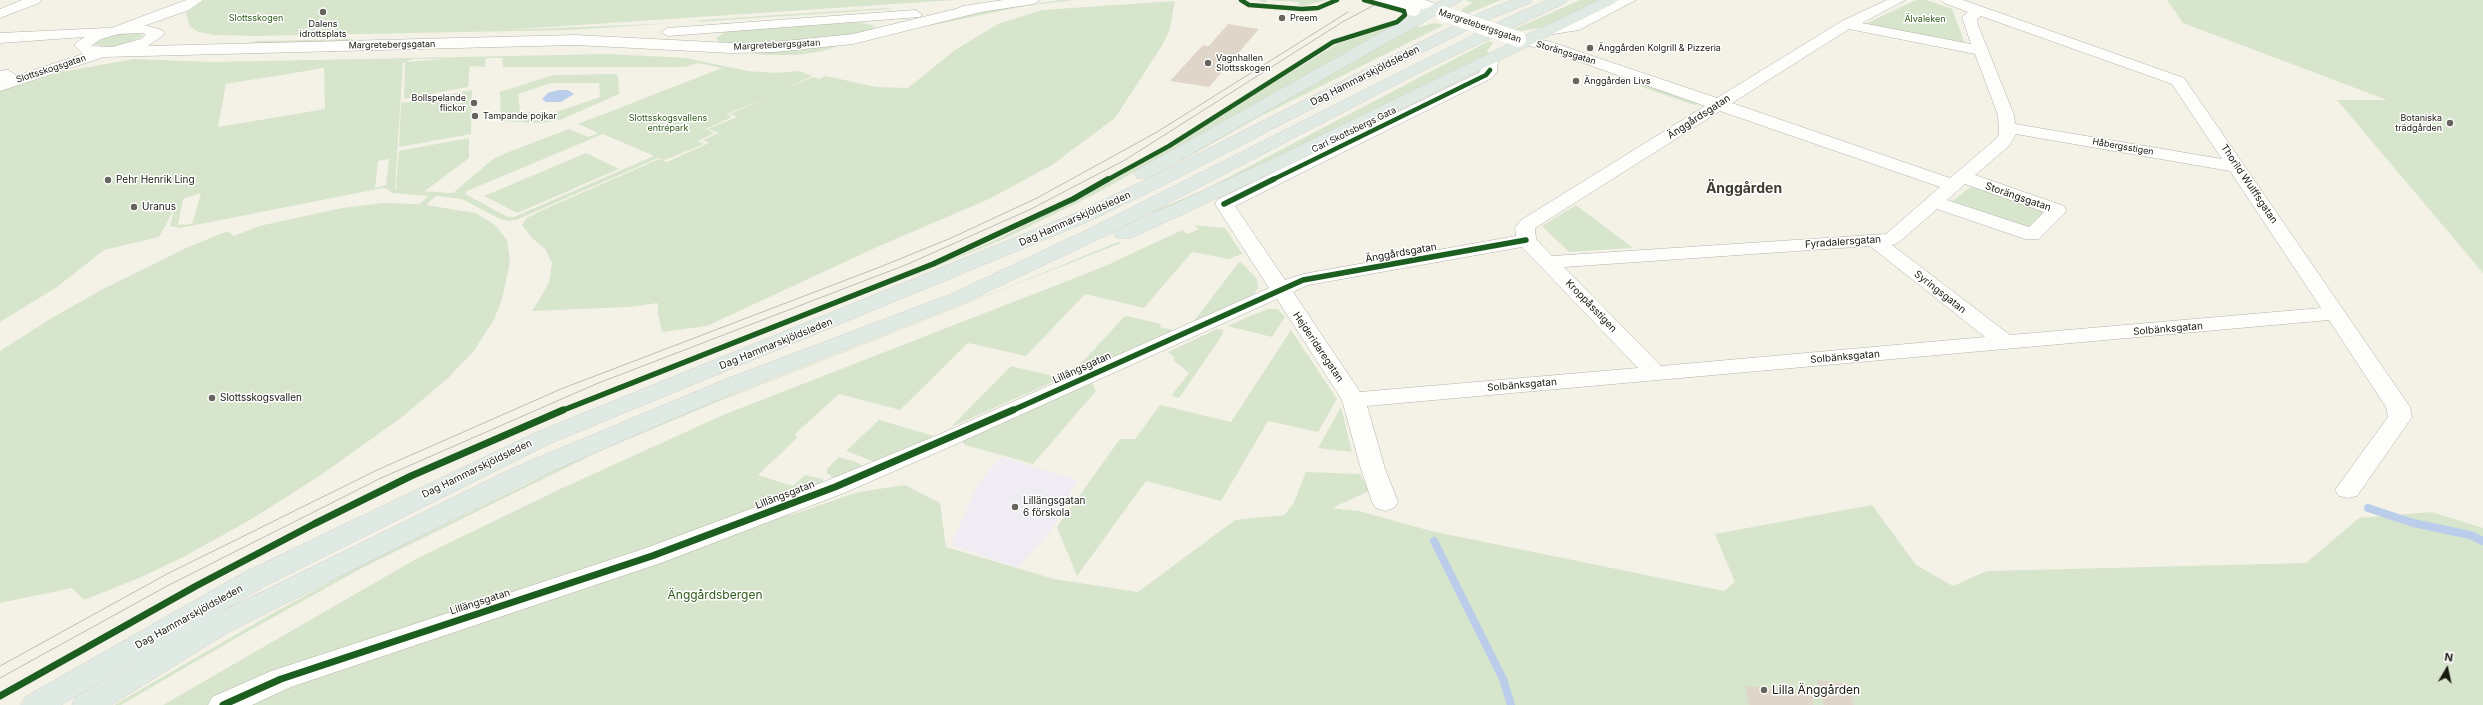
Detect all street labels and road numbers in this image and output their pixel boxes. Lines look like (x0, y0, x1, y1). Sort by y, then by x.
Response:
street label: Margretebergsgatan (1437, 7, 1523, 45)
street label: Margretebergsgatan (733, 37, 821, 53)
street label: Margretebergsgatan (349, 39, 435, 51)
street label: Storängsgatan (1535, 39, 1597, 67)
street label: Dag Hammarskjöldsleden (1308, 43, 1422, 109)
street label: Slottsskogsgatan (15, 53, 87, 85)
street label: Änggårdsgatan (1665, 92, 1733, 142)
street label: Carl Skottsbergs Gata (1310, 105, 1398, 155)
street label: Håbergsstigen (2092, 136, 2154, 158)
street label: Thorild Wulffsgatan (2218, 142, 2280, 226)
street label: Storängsgatan (1983, 180, 2053, 214)
street label: Dag Hammarskjöldsleden (1017, 189, 1133, 249)
street label: Fyradalersgatan (1805, 233, 1881, 251)
street label: Änggårdsgatan (1364, 241, 1438, 265)
street label: Syringsgatan (1912, 268, 1968, 316)
street label: Kroppåsstigen (1563, 277, 1619, 335)
street label: Hejderidaregatan (1290, 310, 1346, 384)
street label: Dag Hammarskjöldsleden (718, 316, 834, 372)
street label: Solbänksgatan (2133, 320, 2203, 338)
street label: Solbänksgatan (1810, 348, 1880, 366)
street label: Lillängsgatan (1051, 350, 1113, 386)
street label: Solbänksgatan (1487, 376, 1557, 394)
street label: Dag Hammarskjöldsleden (420, 437, 534, 501)
street label: Lillängsgatan (754, 478, 816, 512)
street label: Dag Hammarskjöldsleden (133, 582, 245, 652)
street label: Lillängsgatan (448, 587, 512, 617)

